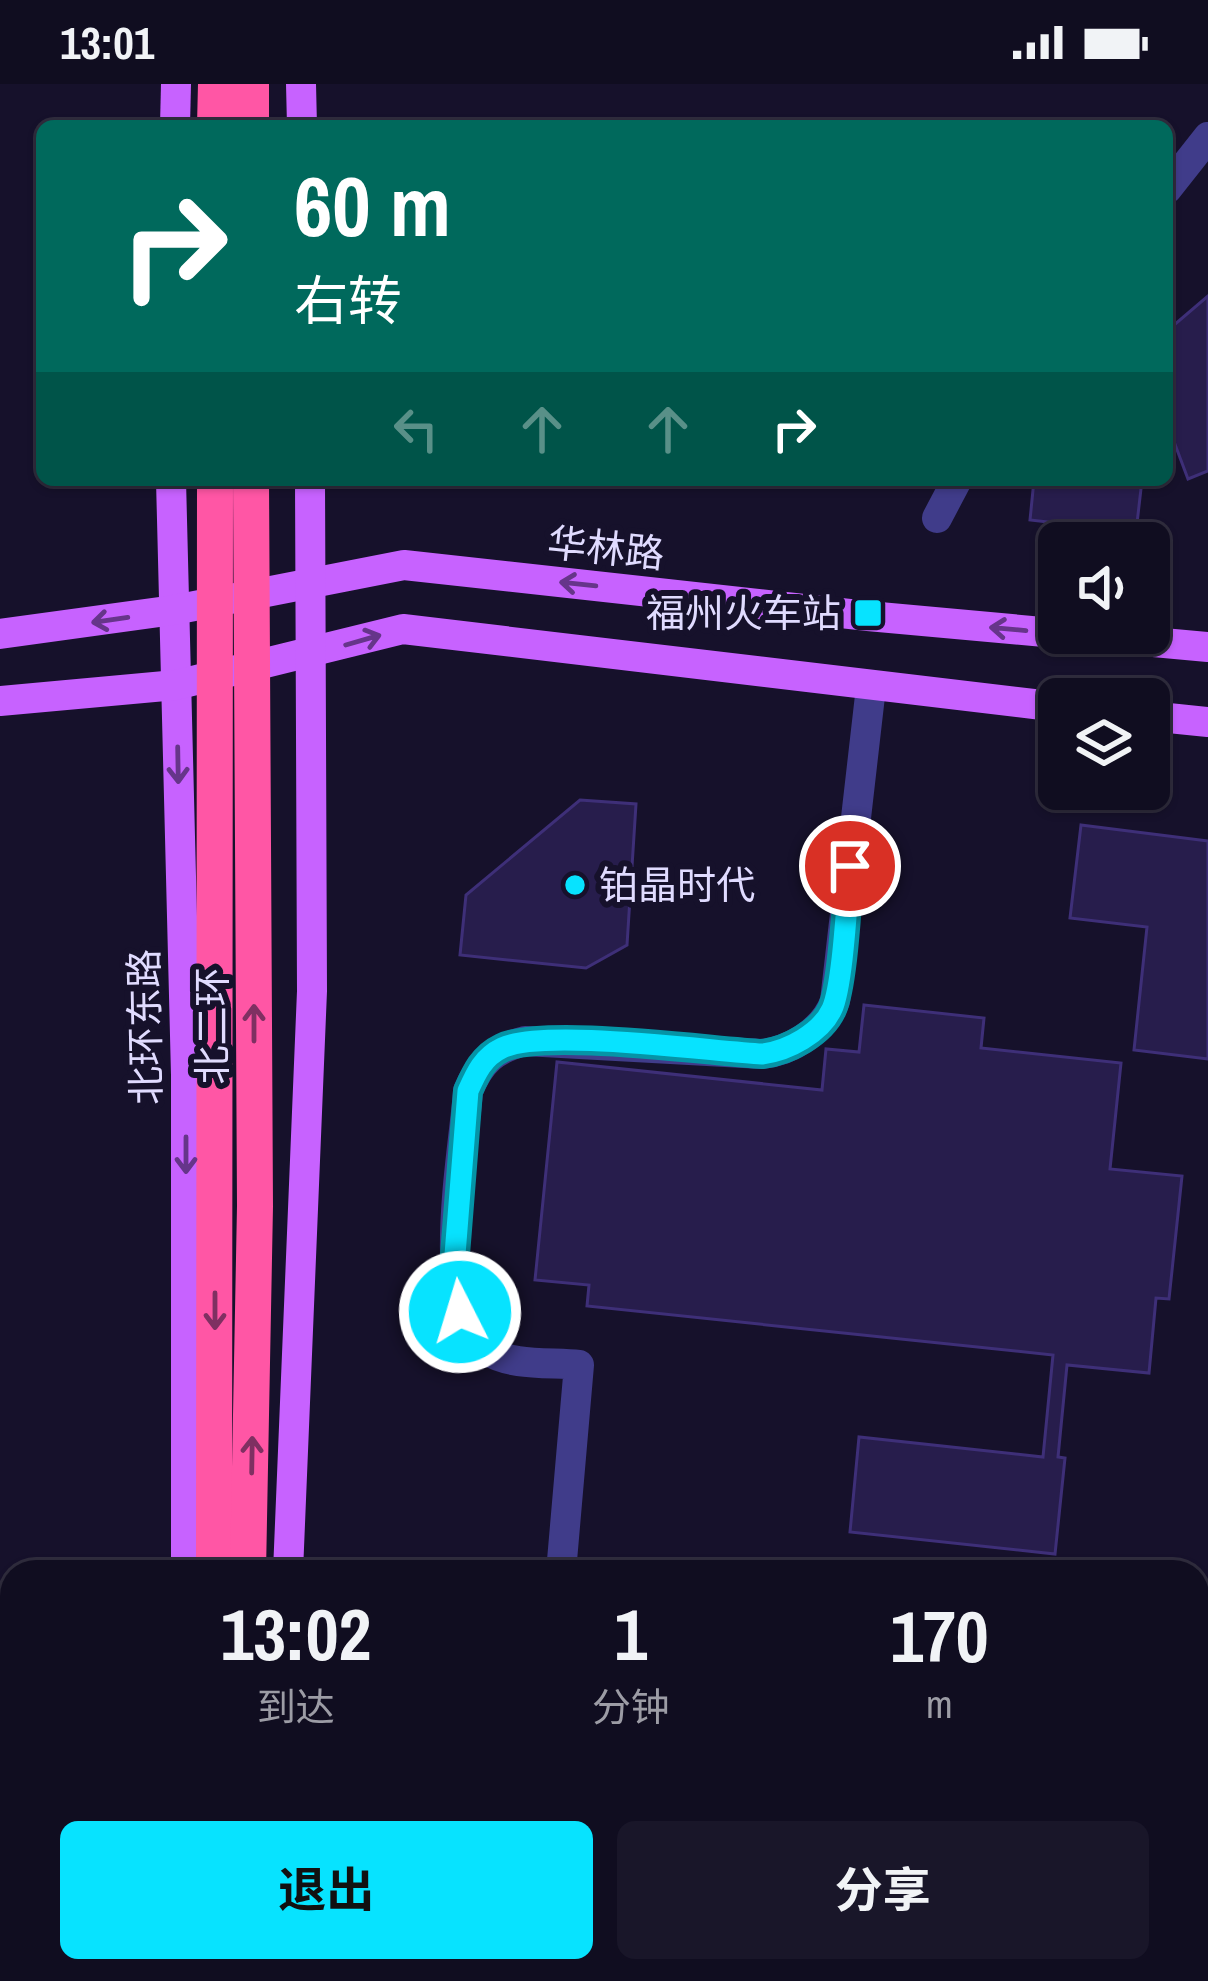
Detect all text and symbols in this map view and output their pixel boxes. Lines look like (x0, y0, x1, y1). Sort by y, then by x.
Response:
text: 13:01 (60, 12, 154, 73)
text: 60 m (294, 149, 451, 262)
icon: right (96, 168, 252, 324)
text: 右转 (294, 264, 402, 337)
icon: left (383, 396, 449, 462)
icon: ahead (509, 396, 575, 462)
icon: ahead (635, 396, 701, 462)
icon: right (761, 396, 827, 462)
street label: 华林路 (545, 516, 667, 580)
map controls (1038, 522, 1170, 810)
button: sound (1038, 522, 1170, 654)
one-way arrow (559, 573, 598, 595)
place label: 福州火车站 (646, 587, 841, 639)
marker: 福州火车站 (852, 597, 884, 629)
one-way arrow (91, 609, 130, 632)
one-way arrow (989, 617, 1028, 640)
one-way arrow (343, 628, 381, 650)
button: layers (1038, 678, 1170, 810)
one-way arrow (166, 745, 189, 784)
pin (799, 815, 901, 917)
icon: arrive (817, 833, 883, 899)
place label: 铂晶时代 (599, 859, 755, 911)
marker: 铂晶时代 (562, 872, 588, 898)
street label: 北环东路 (118, 949, 172, 1105)
street label: 北二环 (186, 967, 238, 1085)
one-way arrow (243, 1004, 265, 1043)
one-way arrow (175, 1135, 197, 1174)
position arrow (397, 1249, 523, 1375)
one-way arrow (204, 1291, 226, 1330)
one-way arrow (241, 1436, 264, 1475)
text: 13:02 (220, 1585, 371, 1682)
text: 1 (614, 1585, 647, 1682)
text: 170 (890, 1587, 989, 1684)
text: m (926, 1678, 953, 1730)
text: 到达 (257, 1681, 335, 1733)
text: 分钟 (592, 1681, 670, 1733)
button: 退出 (60, 1821, 593, 1959)
button: 分享 (617, 1821, 1149, 1959)

